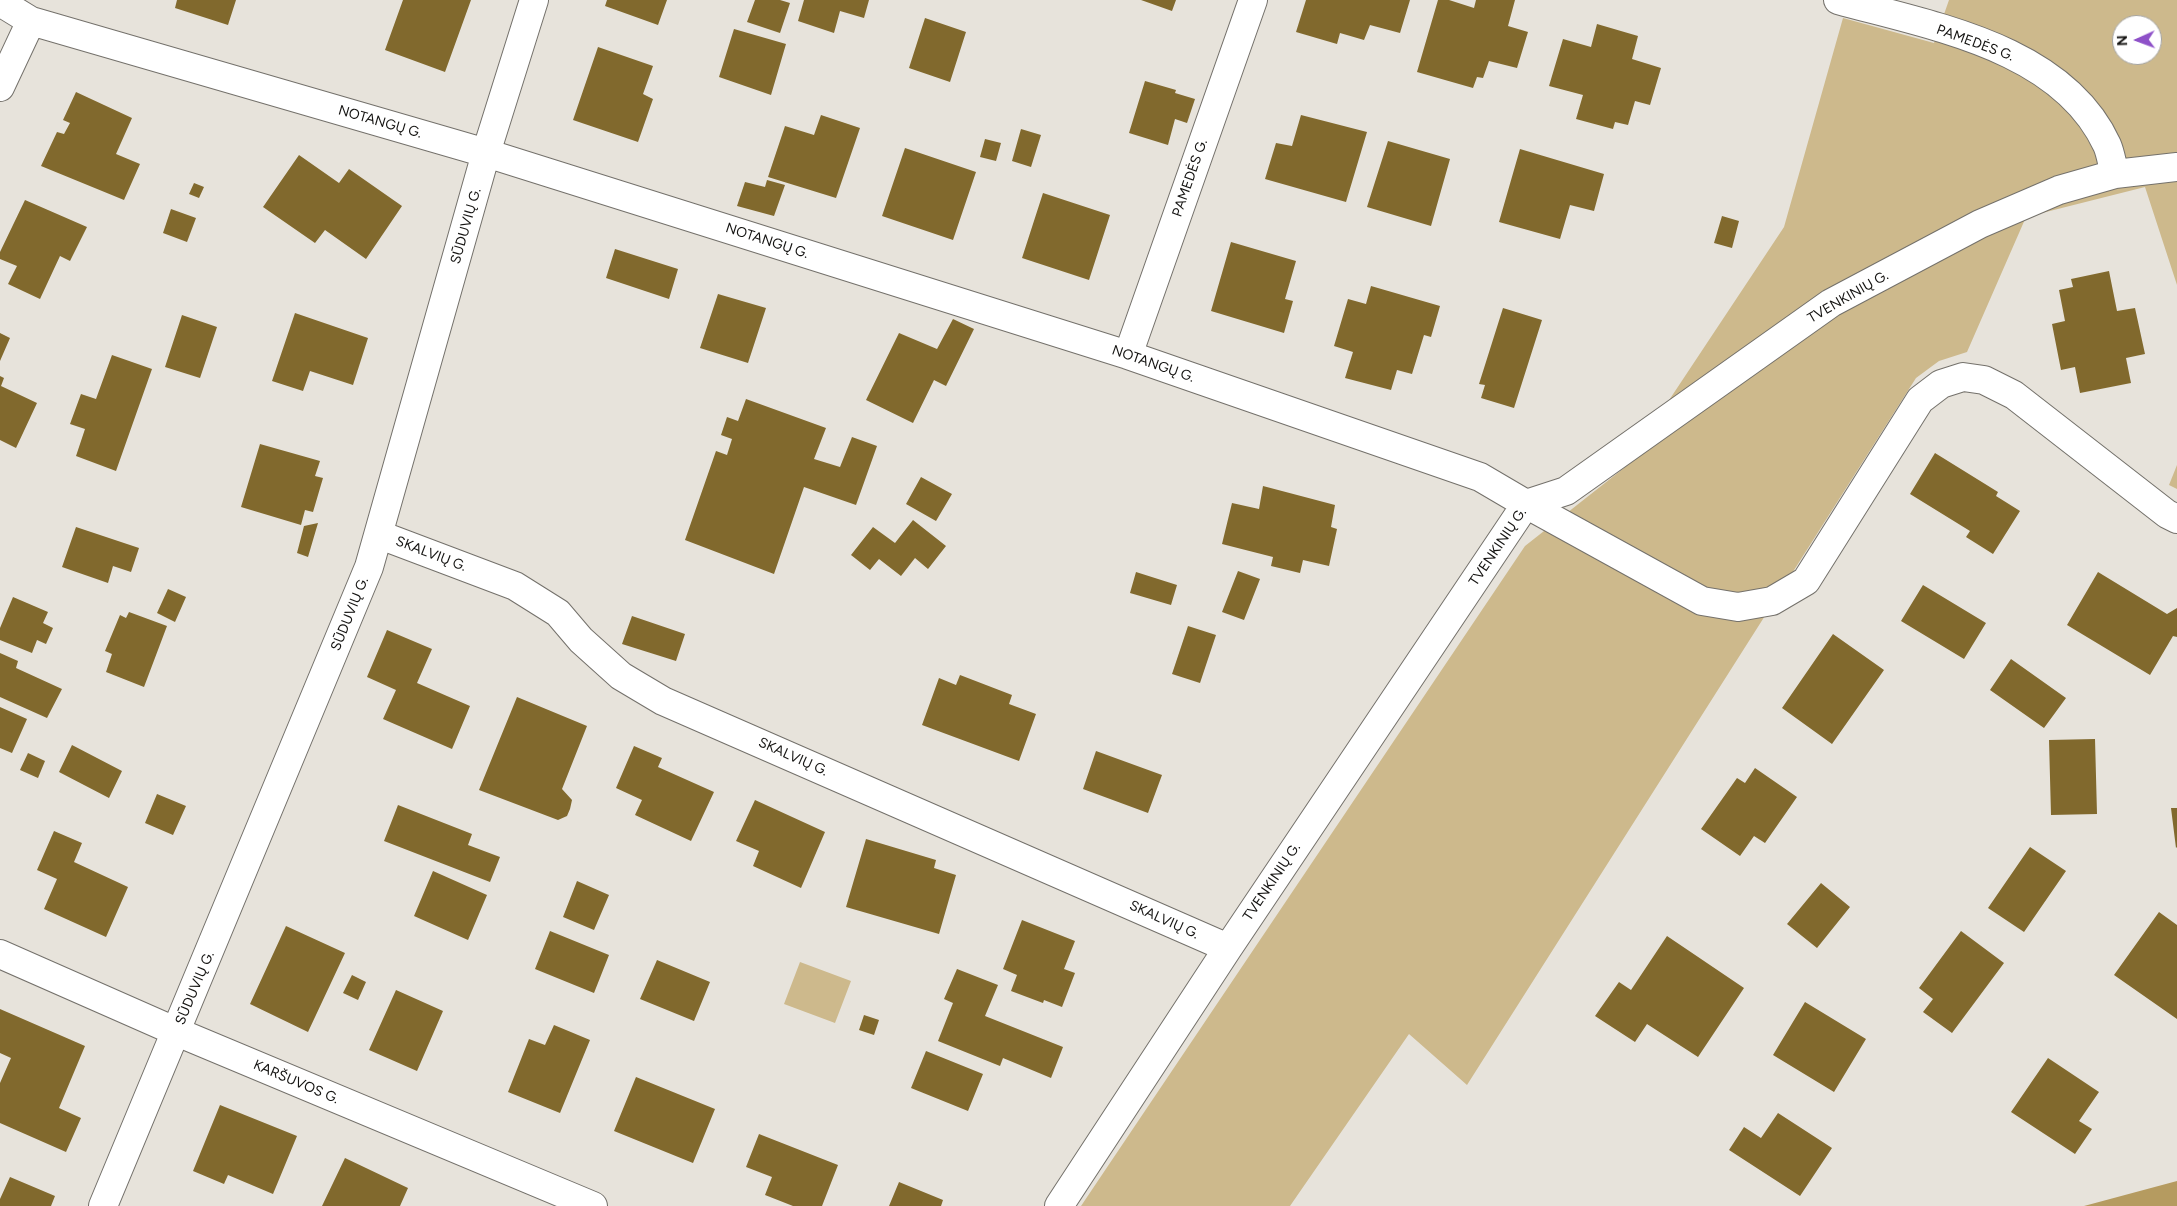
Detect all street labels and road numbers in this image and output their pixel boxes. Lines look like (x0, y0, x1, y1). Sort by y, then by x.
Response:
street label: PAMEDĖS G. (1934, 21, 2016, 65)
street label: NOTANGŲ G. (336, 102, 424, 142)
street label: PAMEDĖS G. (1169, 137, 1211, 219)
street label: SŪDUVIŲ G. (447, 186, 485, 266)
street label: NOTANGŲ G. (723, 220, 811, 262)
street label: TVENKINIŲ G. (1805, 267, 1891, 327)
street label: NOTANGŲ G. (1110, 342, 1196, 386)
street label: TVENKINIŲ G. (1466, 505, 1530, 589)
street label: SKALVIŲ G. (393, 533, 469, 575)
street label: SŪDUVIŲ G. (328, 575, 372, 653)
street label: SKALVIŲ G. (756, 734, 830, 780)
street label: TVENKINIŲ G. (1240, 840, 1304, 924)
street label: SKALVIŲ G. (1127, 897, 1201, 943)
street label: SŪDUVIŲ G. (172, 949, 218, 1027)
street label: KARŠUVOS G. (251, 1056, 341, 1108)

